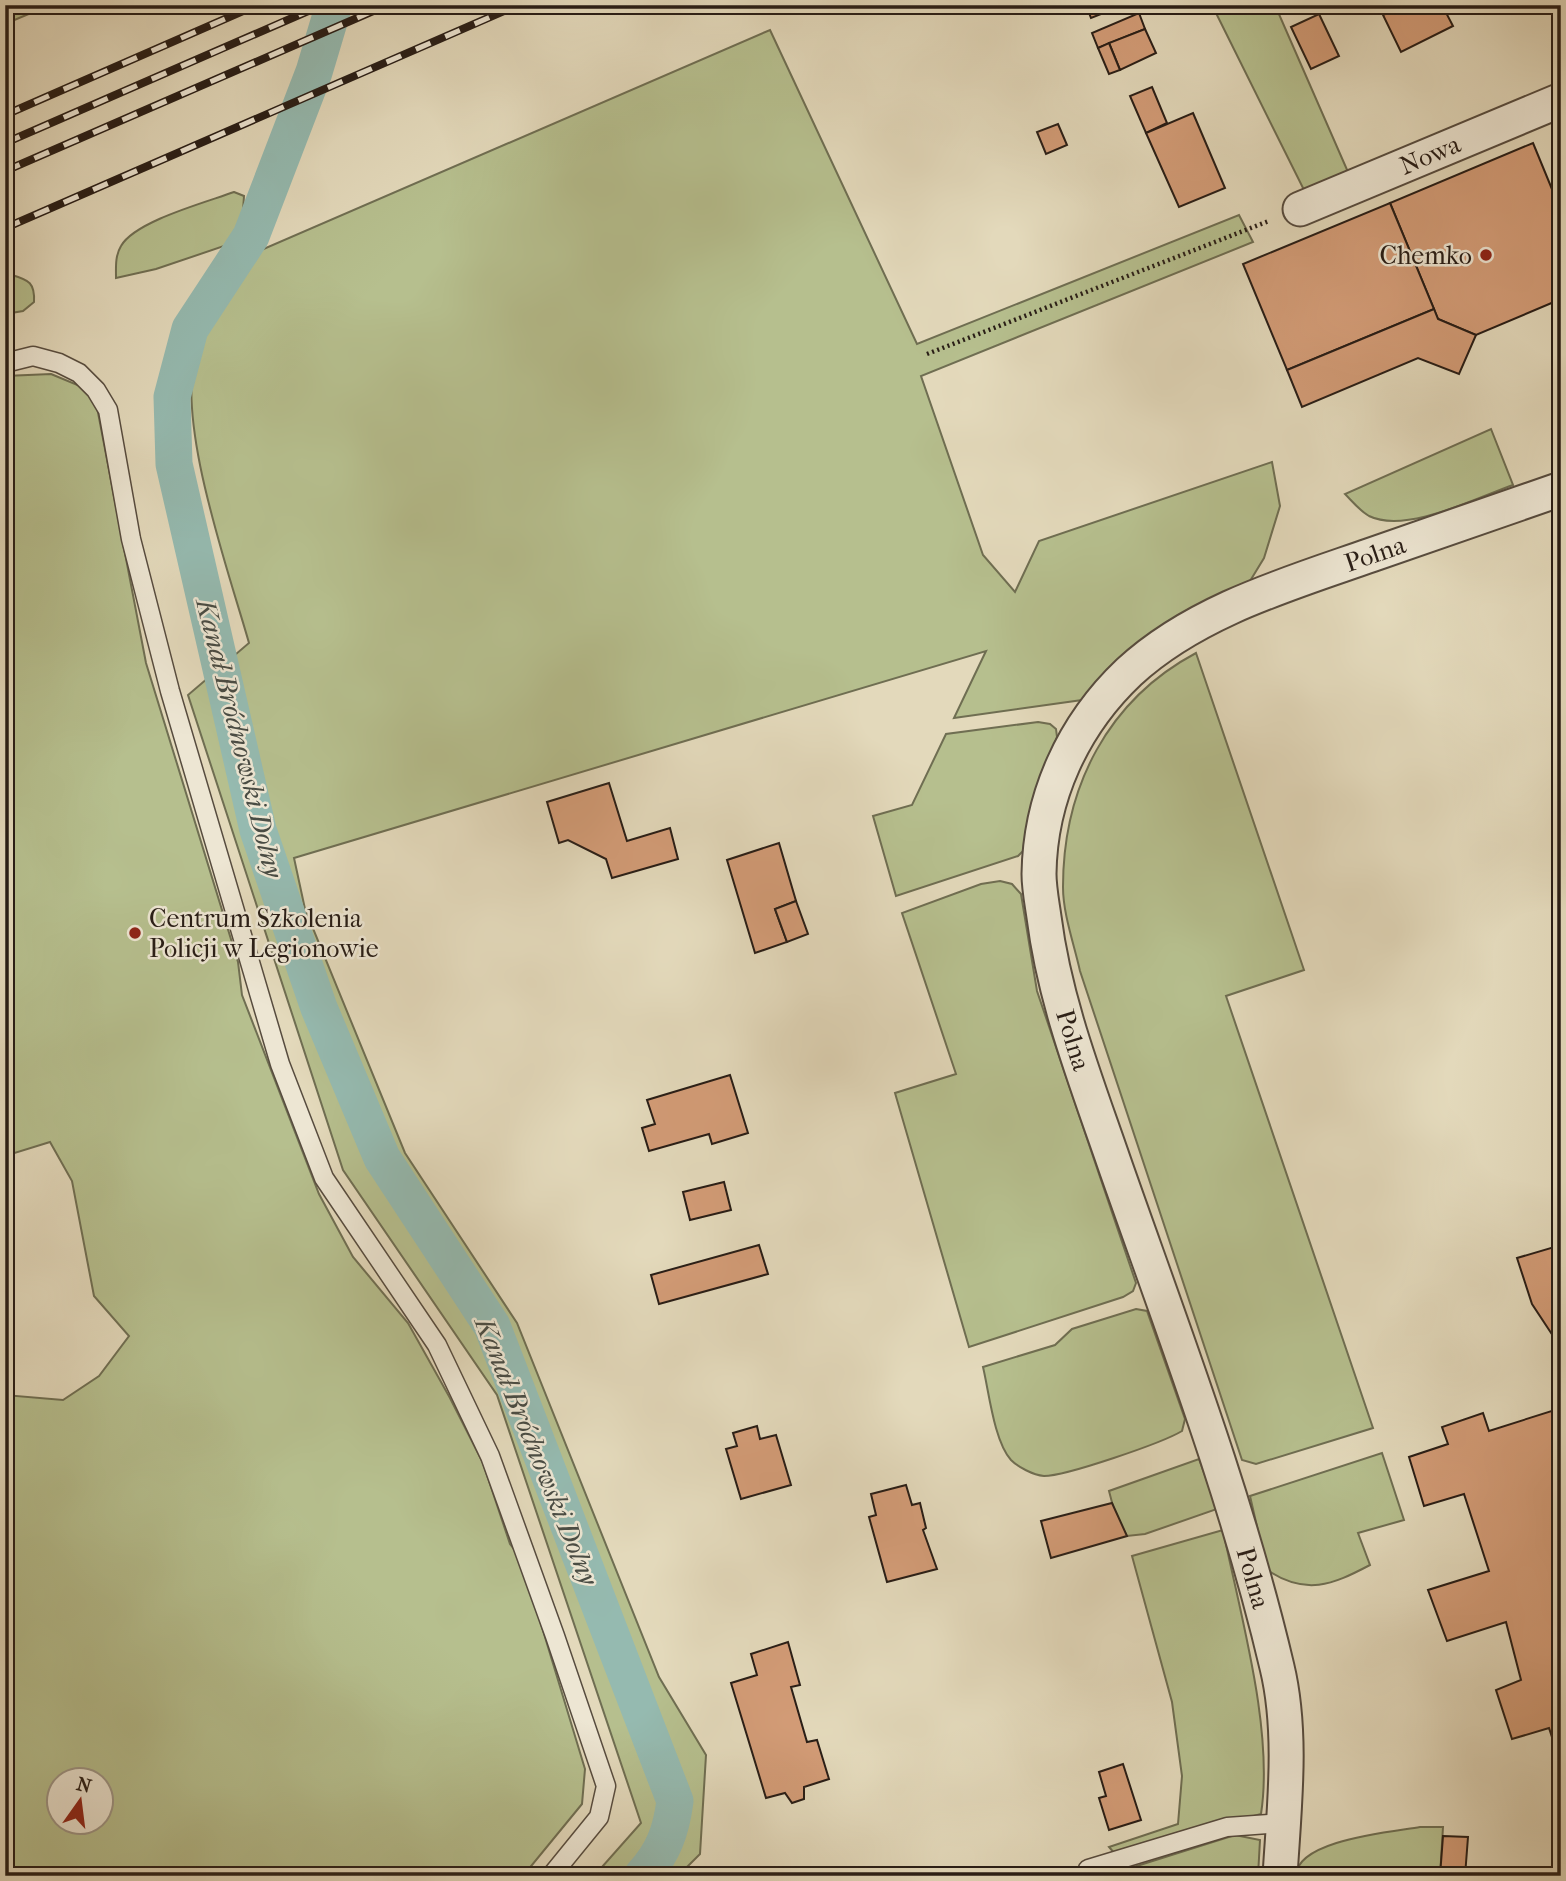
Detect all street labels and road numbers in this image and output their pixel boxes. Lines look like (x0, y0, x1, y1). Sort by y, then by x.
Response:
street label: Nowa (1395, 128, 1466, 182)
street label: Polna (1340, 529, 1410, 579)
street label: Polna (1049, 1006, 1097, 1075)
street label: Polna (1229, 1544, 1277, 1613)

